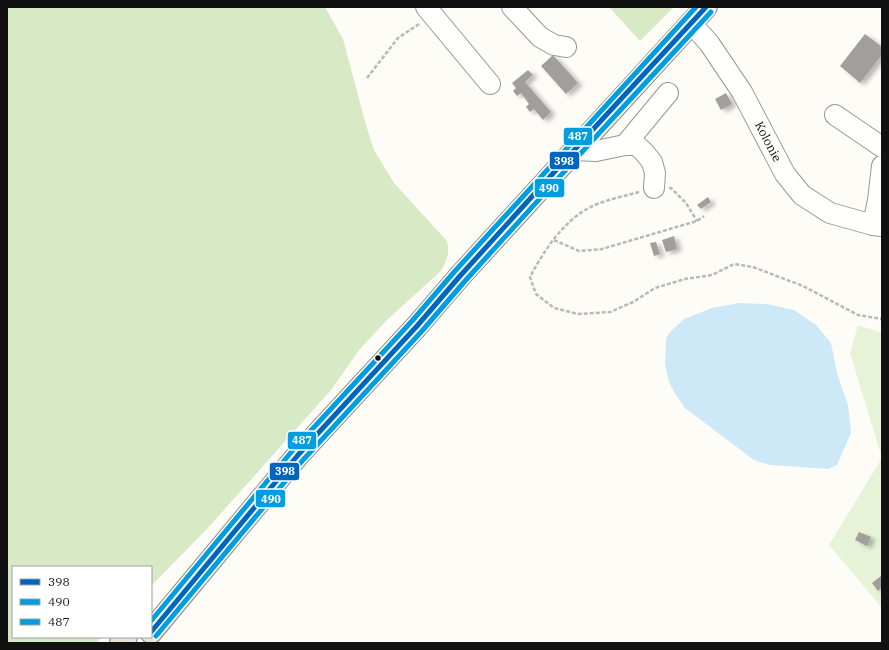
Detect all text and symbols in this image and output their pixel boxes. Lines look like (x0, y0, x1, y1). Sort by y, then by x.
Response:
street label: Kolonie (752, 119, 785, 164)
line badge: 487 (563, 127, 593, 146)
text: 487 (568, 129, 588, 143)
line badge: 398 (549, 151, 580, 170)
text: 398 (554, 154, 574, 168)
line badge: 490 (534, 178, 565, 198)
text: 490 (539, 181, 559, 195)
unlabelled marker (373, 353, 383, 363)
line badge: 487 (287, 431, 317, 450)
text: 487 (292, 433, 312, 447)
line badge: 398 (269, 462, 300, 481)
text: 398 (275, 464, 295, 478)
line badge: 490 (255, 489, 286, 508)
text: 490 (261, 492, 281, 506)
legend (12, 566, 152, 638)
text: 398 (48, 574, 70, 589)
text: 490 (48, 594, 70, 609)
text: 487 (48, 614, 70, 629)

